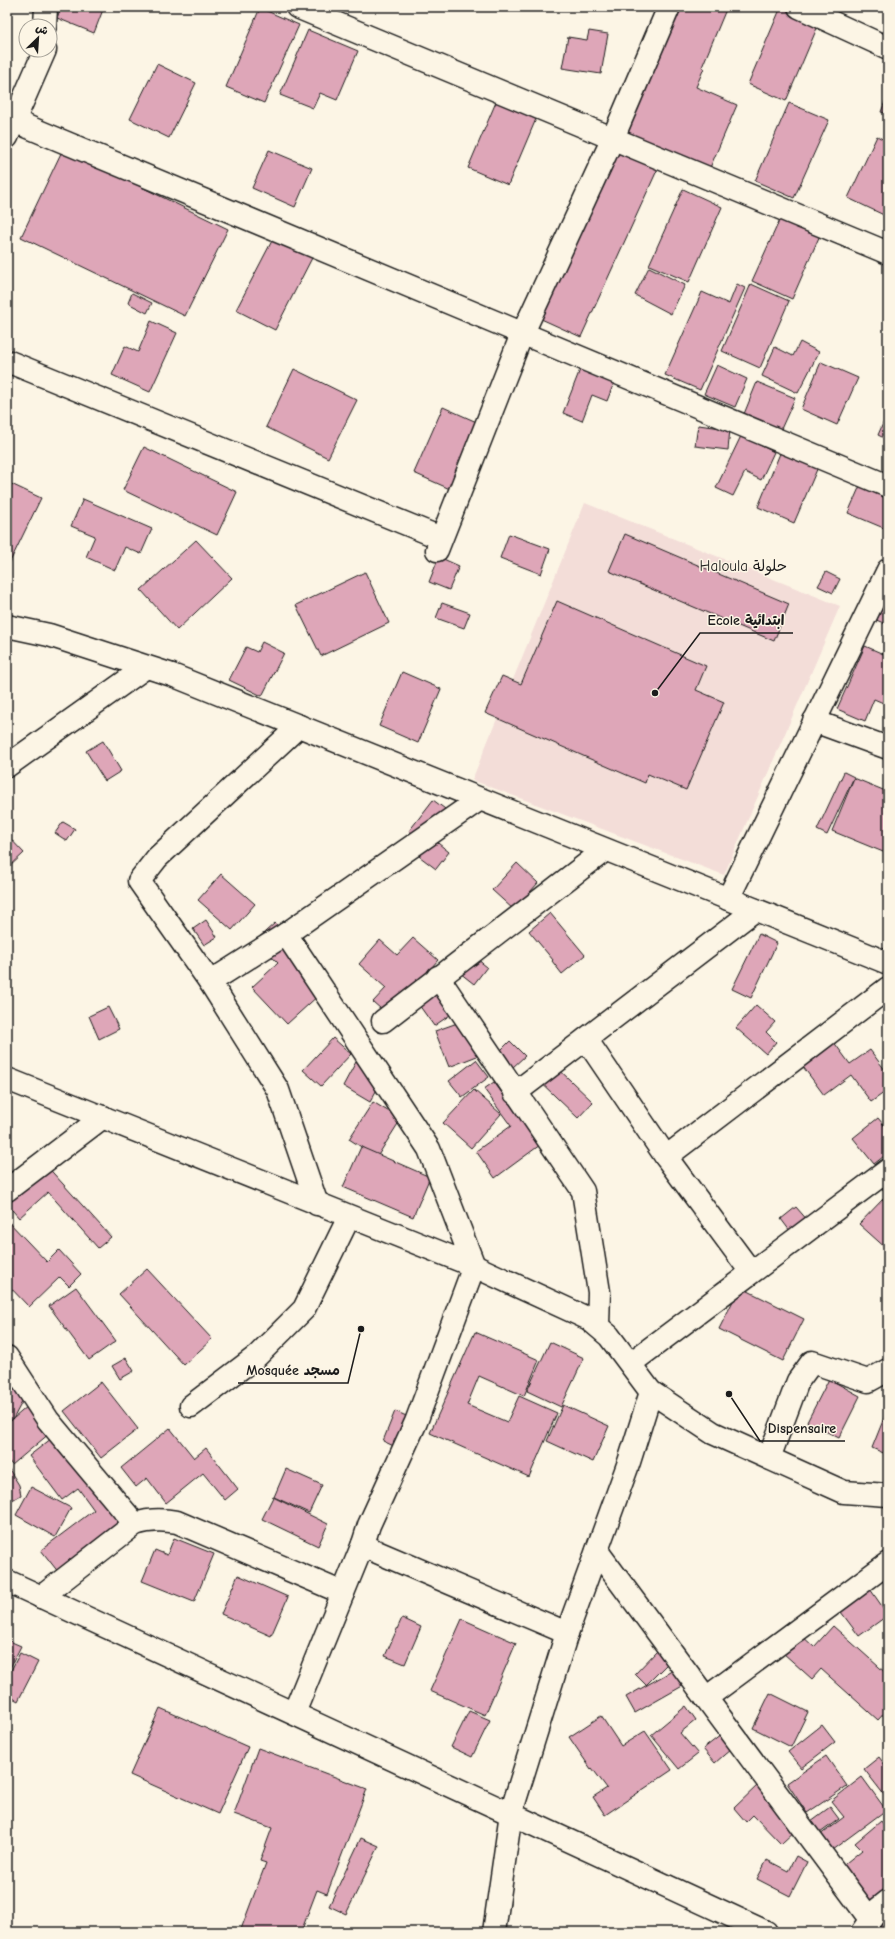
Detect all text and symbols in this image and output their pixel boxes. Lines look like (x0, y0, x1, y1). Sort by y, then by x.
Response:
north arrow (18, 18, 58, 58)
text: ش (34, 21, 50, 38)
district label: Haloula حلولة (700, 557, 787, 576)
callout: Ecole ابتدائية (700, 607, 793, 633)
text: Ecole ابتدائية (708, 612, 785, 629)
callout: Mosquée مسجد (238, 1357, 348, 1383)
text: Mosquée مسجد (246, 1362, 340, 1379)
callout: Dispensaire (760, 1415, 845, 1441)
text: Dispensaire (768, 1420, 836, 1437)

